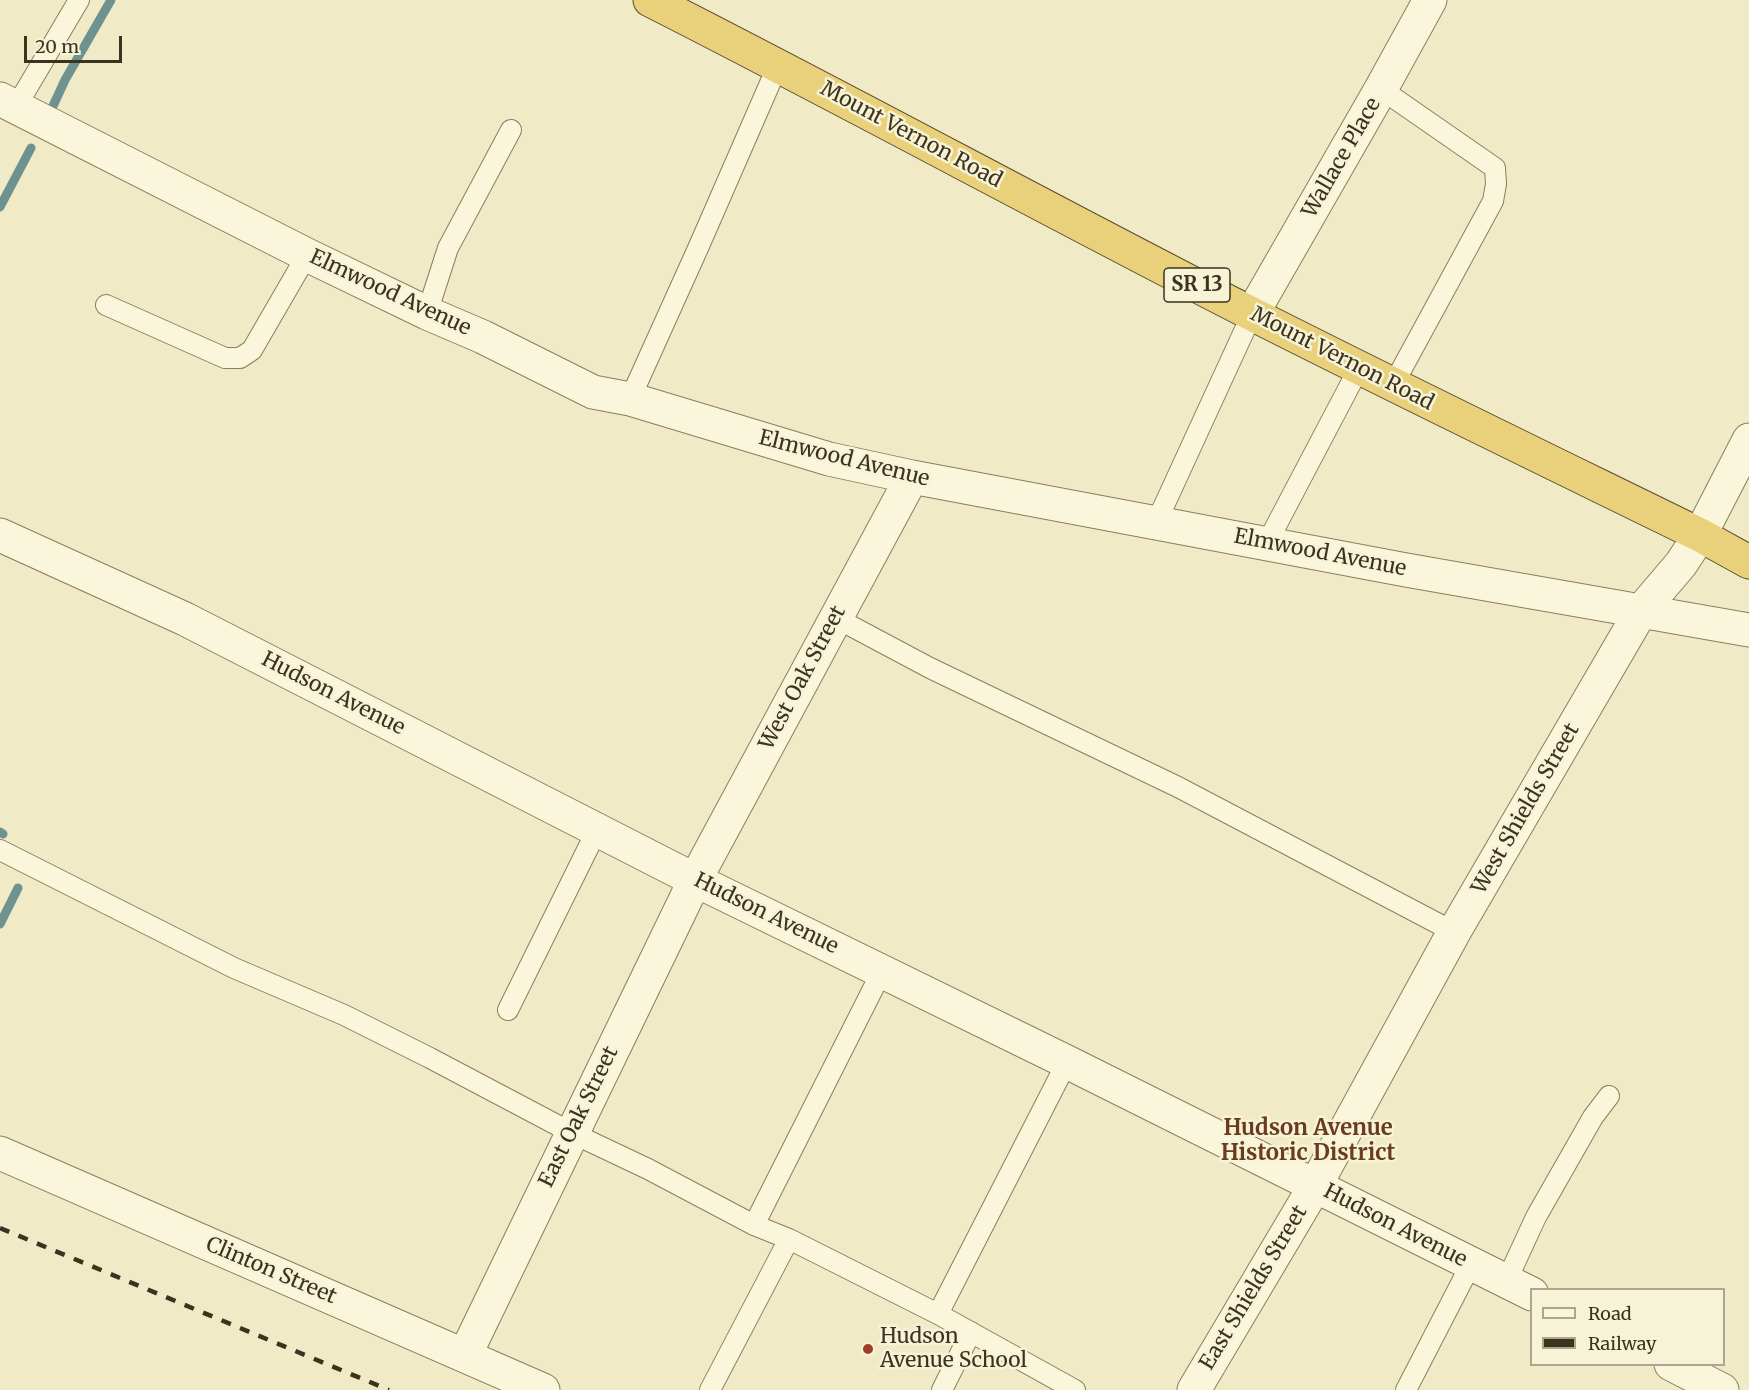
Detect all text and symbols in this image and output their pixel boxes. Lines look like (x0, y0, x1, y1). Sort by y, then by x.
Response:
scale bar (27, 24, 124, 62)
text: 20 m (35, 35, 79, 58)
street label: Mount Vernon Road (816, 76, 1006, 194)
street label: Wallace Place (1297, 93, 1387, 223)
street label: Elmwood Avenue (305, 245, 475, 341)
road number: SR 13 (1164, 268, 1230, 302)
street label: Mount Vernon Road (1246, 302, 1438, 416)
street label: Elmwood Avenue (756, 426, 932, 492)
street label: Elmwood Avenue (1232, 524, 1408, 582)
street label: West Oak Street (754, 602, 852, 754)
street label: Hudson Avenue (257, 647, 409, 741)
street label: West Shields Street (1467, 719, 1585, 899)
street label: Hudson Avenue (690, 868, 842, 960)
street label: East Oak Street (534, 1042, 624, 1192)
district label: Hudson Avenue Historic District (1221, 1116, 1395, 1168)
street label: Hudson Avenue (1319, 1179, 1471, 1273)
street label: East Shields Street (1195, 1201, 1313, 1375)
street label: Clinton Street (202, 1232, 340, 1310)
legend (1530, 1288, 1725, 1366)
text: Road (1588, 1302, 1632, 1325)
place label: Hudson Avenue School (880, 1324, 1027, 1374)
text: Railway (1588, 1332, 1656, 1355)
marker: Hudson Avenue School (861, 1342, 875, 1356)

